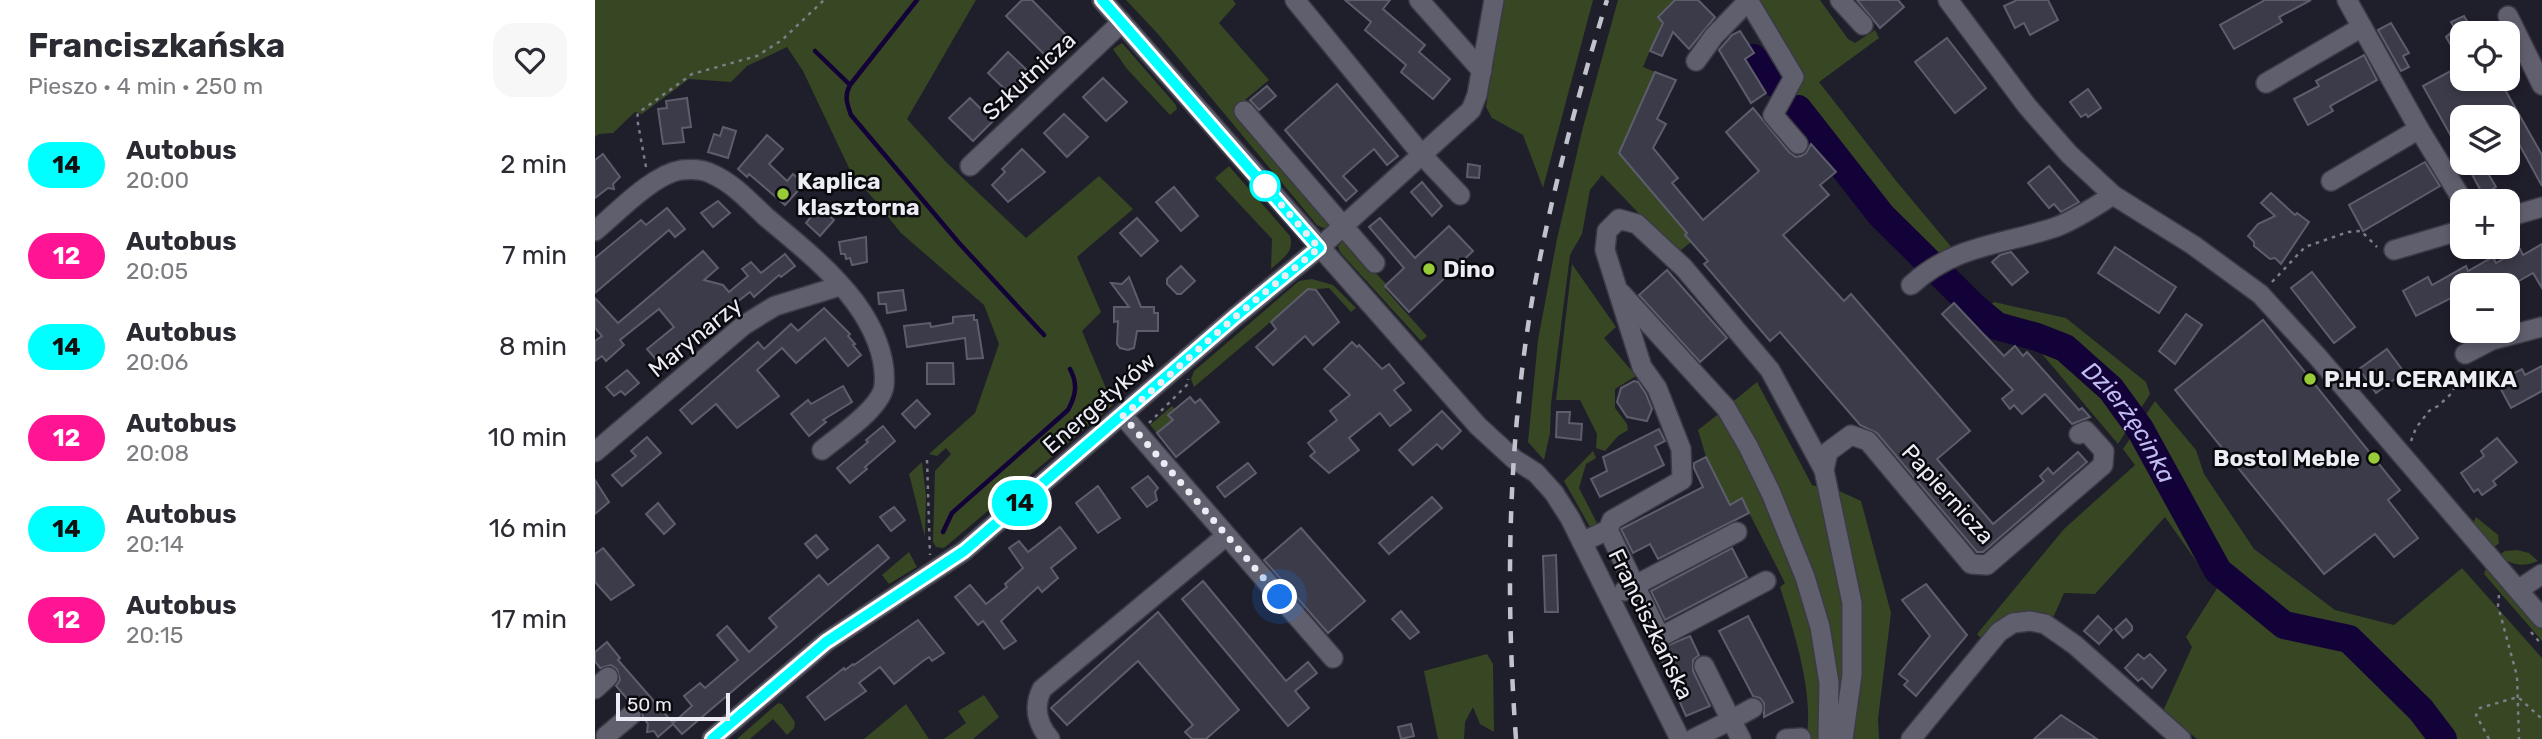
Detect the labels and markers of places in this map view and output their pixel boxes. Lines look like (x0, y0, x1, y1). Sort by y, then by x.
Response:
place label: Kaplica klasztorna (797, 167, 920, 221)
unlabelled marker (1250, 171, 1280, 201)
marker: Kaplica klasztorna (775, 186, 791, 202)
place label: Dino (1443, 255, 1495, 283)
marker: Dino (1421, 261, 1437, 277)
place label: P.H.U. CERAMIKA (2324, 365, 2518, 393)
marker: P.H.U. CERAMIKA (2302, 371, 2318, 387)
place label: Bostol Meble (2213, 444, 2360, 472)
marker: Bostol Meble (2366, 450, 2382, 466)

